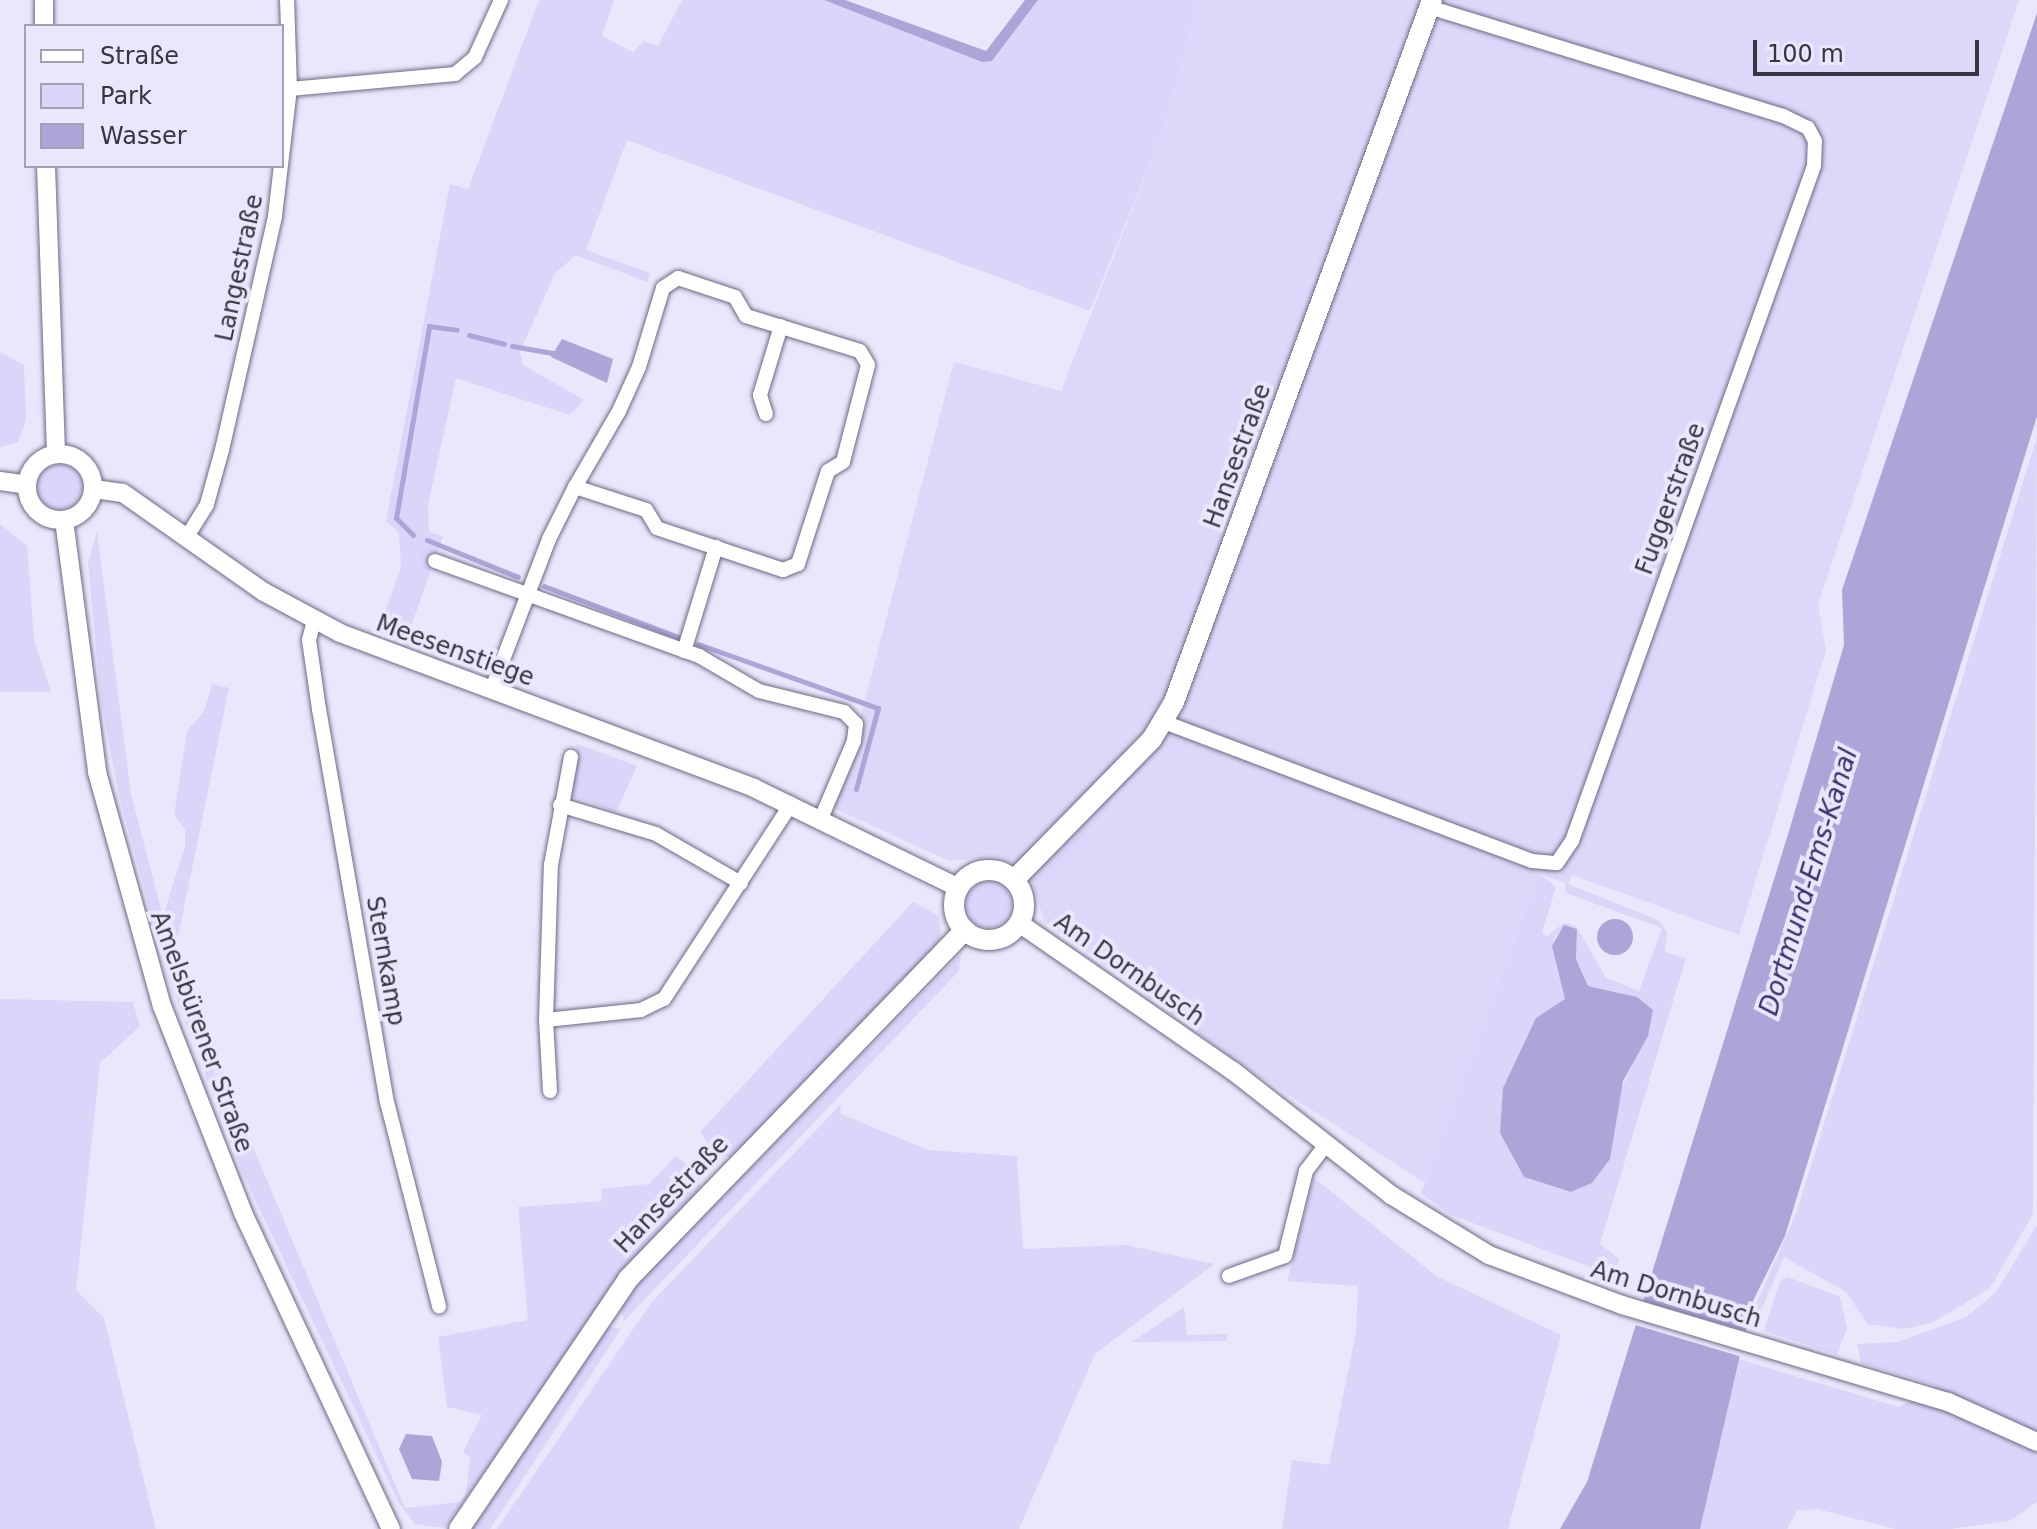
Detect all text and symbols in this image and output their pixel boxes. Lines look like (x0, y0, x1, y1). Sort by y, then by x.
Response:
legend (24, 24, 284, 168)
scale bar (1757, 24, 1983, 74)
text: 100 m (1767, 40, 1844, 68)
text: Straße (100, 42, 179, 70)
text: Park (100, 82, 152, 110)
text: Wasser (100, 122, 187, 150)
street label: Langestraße (210, 192, 270, 344)
street label: Hansestraße (1199, 380, 1277, 532)
street label: Fuggerstraße (1630, 419, 1712, 579)
street label: Meesenstiege (372, 609, 538, 693)
water label: Dortmund-Ems-Kanal (1754, 745, 1864, 1019)
street label: Sternkamp (359, 894, 411, 1028)
street label: Amelsbürener Straße (144, 907, 258, 1157)
street label: Am Dornbusch (1048, 908, 1210, 1032)
street label: Hansestraße (609, 1130, 735, 1260)
street label: Am Dornbusch (1587, 1255, 1765, 1335)

